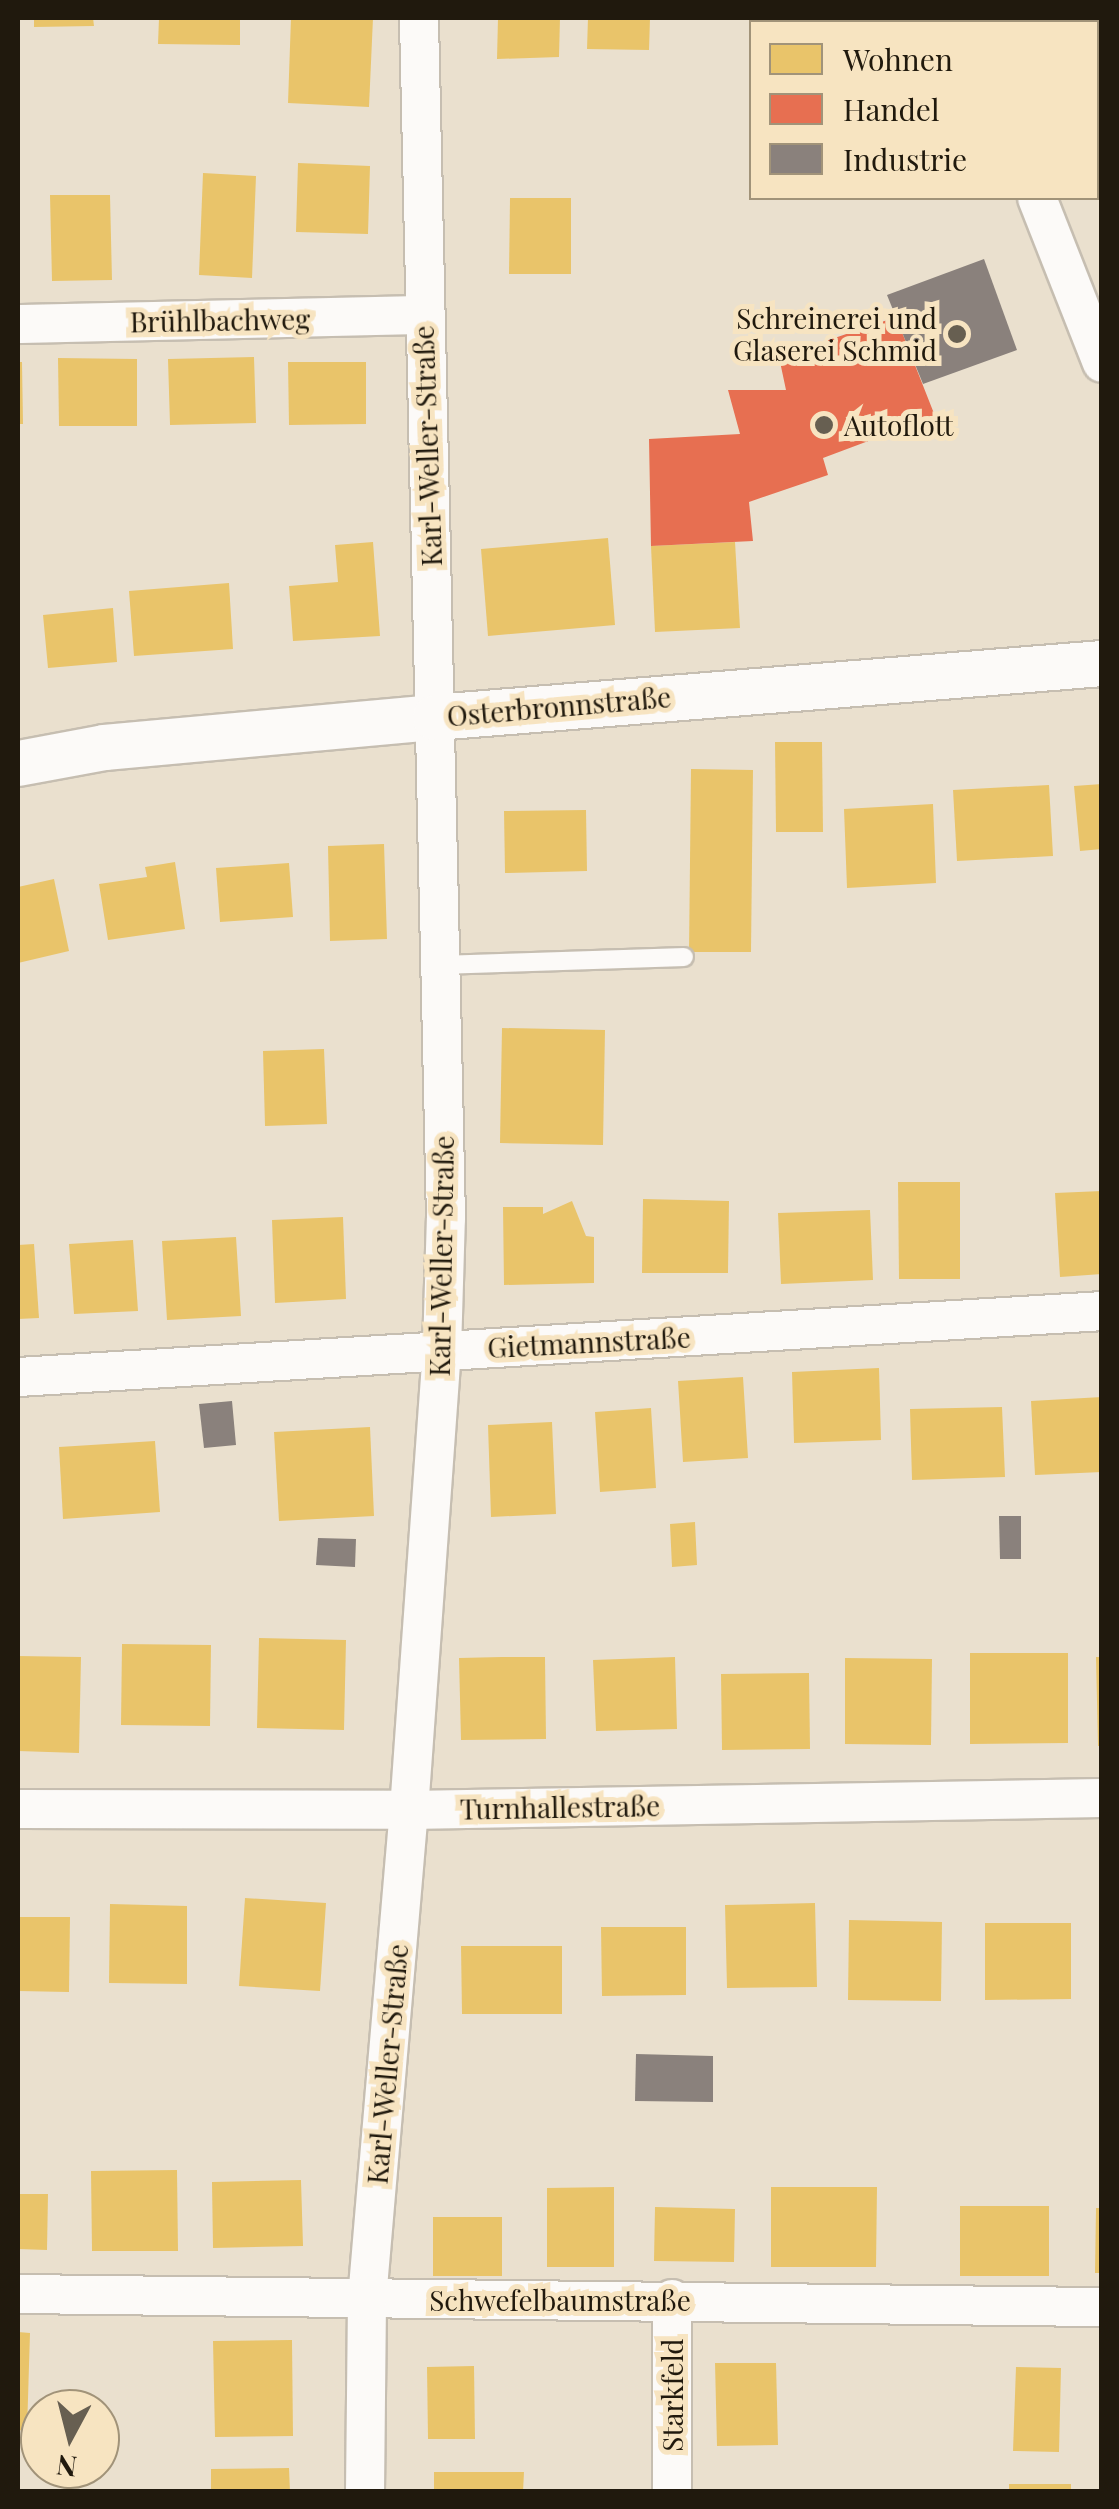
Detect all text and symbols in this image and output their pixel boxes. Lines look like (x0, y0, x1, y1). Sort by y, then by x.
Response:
legend (749, 20, 1099, 200)
text: Wohnen (843, 39, 953, 79)
text: Handel (843, 89, 940, 129)
text: Industrie (843, 139, 967, 179)
place label: Schreinerei und Glaserei Schmid (733, 301, 937, 367)
street label: Brühlbachweg (130, 302, 310, 338)
marker: Schreinerei und Glaserei Schmid (946, 323, 968, 345)
street label: Karl-Weller-Straße (406, 325, 448, 567)
place label: Autoflott (844, 408, 953, 442)
marker: Autoflott (813, 414, 835, 436)
street label: Osterbronnstraße (445, 679, 673, 733)
street label: Karl-Weller-Straße (422, 1135, 460, 1377)
street label: Gietmannstraße (486, 1320, 692, 1364)
street label: Turnhallestraße (459, 1788, 661, 1826)
street label: Karl-Weller-Straße (360, 1942, 414, 2186)
street label: Schwefelbaumstraße (429, 2283, 691, 2317)
street label: Starkfeld (655, 2338, 689, 2452)
north arrow (20, 2389, 120, 2489)
text: N (54, 2448, 79, 2487)

